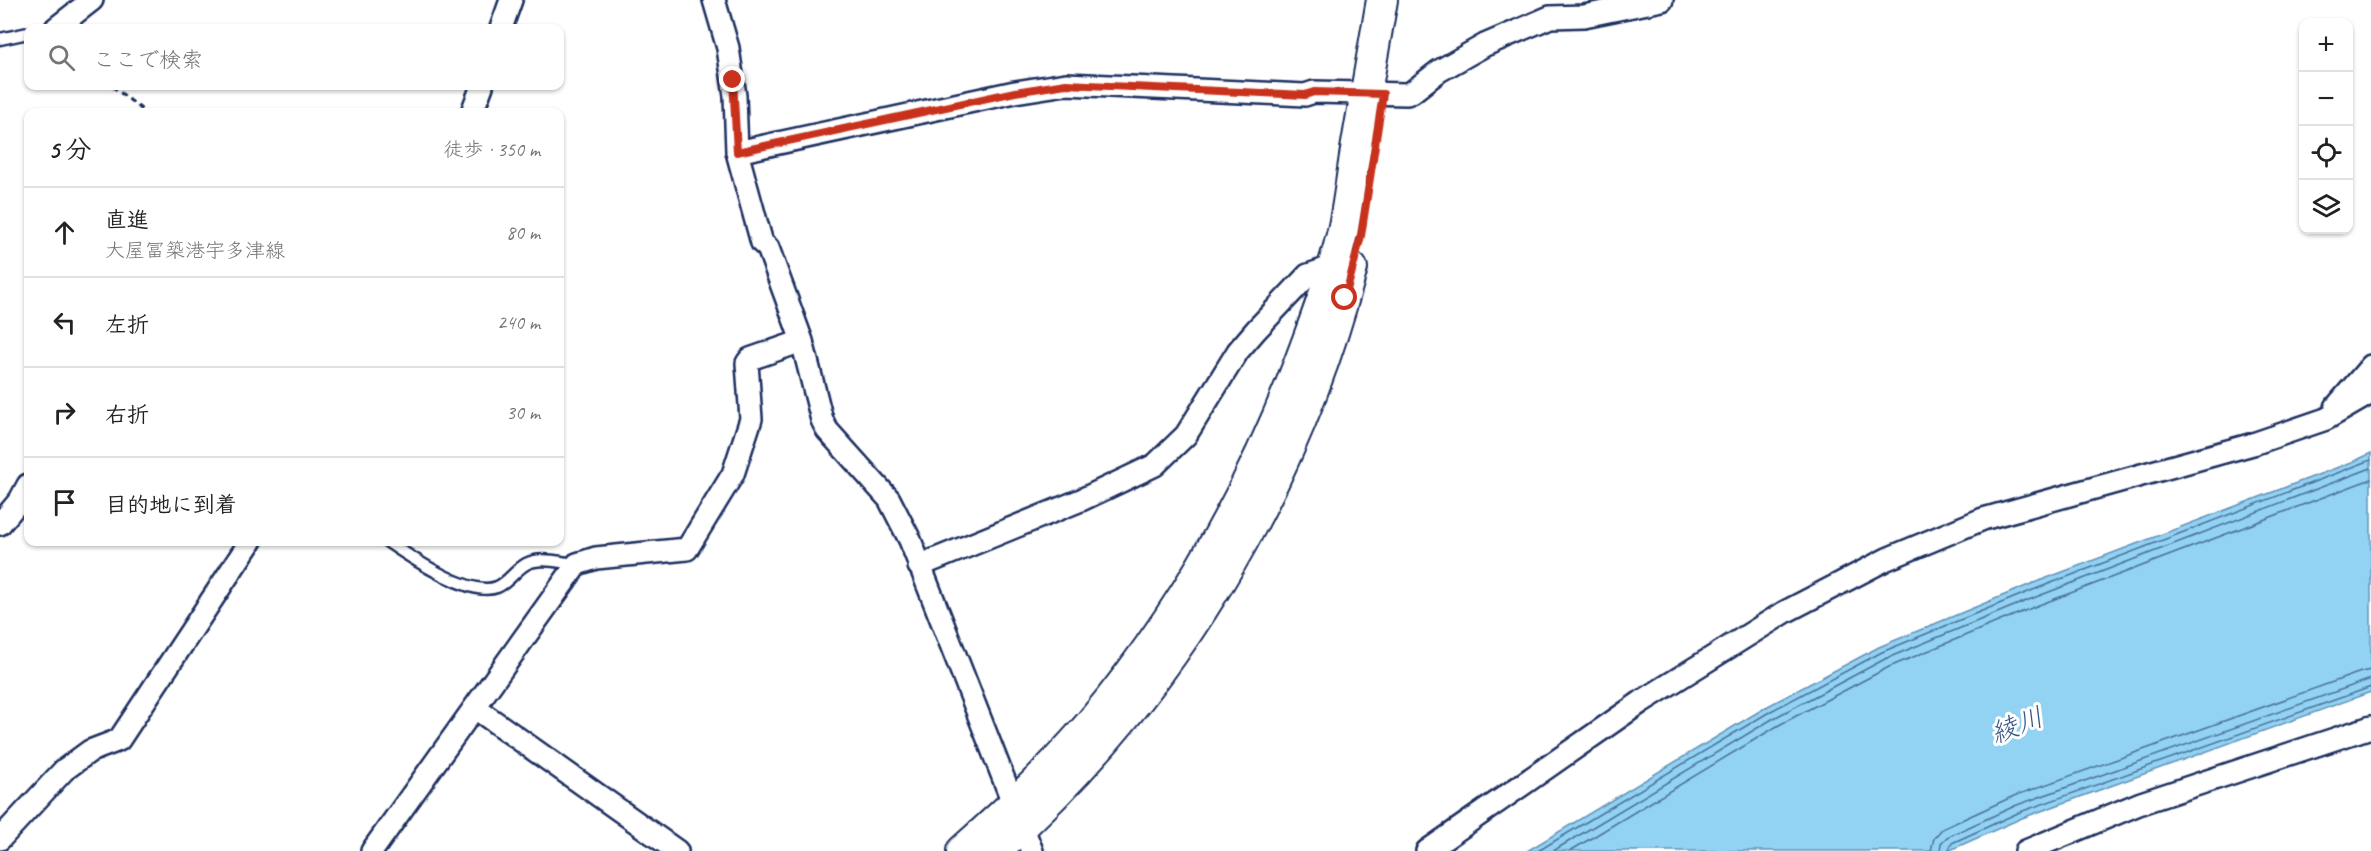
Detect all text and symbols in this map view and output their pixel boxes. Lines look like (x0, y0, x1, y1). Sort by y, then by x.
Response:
map controls (2299, 18, 2353, 234)
button: + (2299, 18, 2353, 72)
search box (24, 24, 564, 90)
icon: search (45, 41, 78, 74)
text: ここで検索 (93, 46, 203, 74)
route end (719, 66, 745, 92)
button: − (2299, 72, 2353, 126)
button: locate (2299, 126, 2353, 180)
text: 5 分 (48, 133, 92, 166)
text: 徒歩 · 350 m (444, 137, 540, 162)
button: layers (2299, 180, 2353, 234)
text: 直進 (105, 206, 149, 234)
icon: ahead (48, 216, 81, 249)
text: 80 m (506, 220, 540, 245)
text: 大屋冨築港宇多津線 (105, 238, 285, 263)
route start (1331, 284, 1357, 310)
icon: left (48, 306, 81, 339)
text: 240 m (497, 310, 540, 335)
text: 左折 (105, 311, 149, 339)
icon: right (48, 396, 81, 429)
text: 30 m (506, 400, 540, 425)
text: 右折 (105, 401, 149, 429)
icon: arrive (48, 486, 81, 519)
text: 目的地に到着 (105, 491, 237, 519)
water label: 綾川 (1986, 699, 2048, 751)

